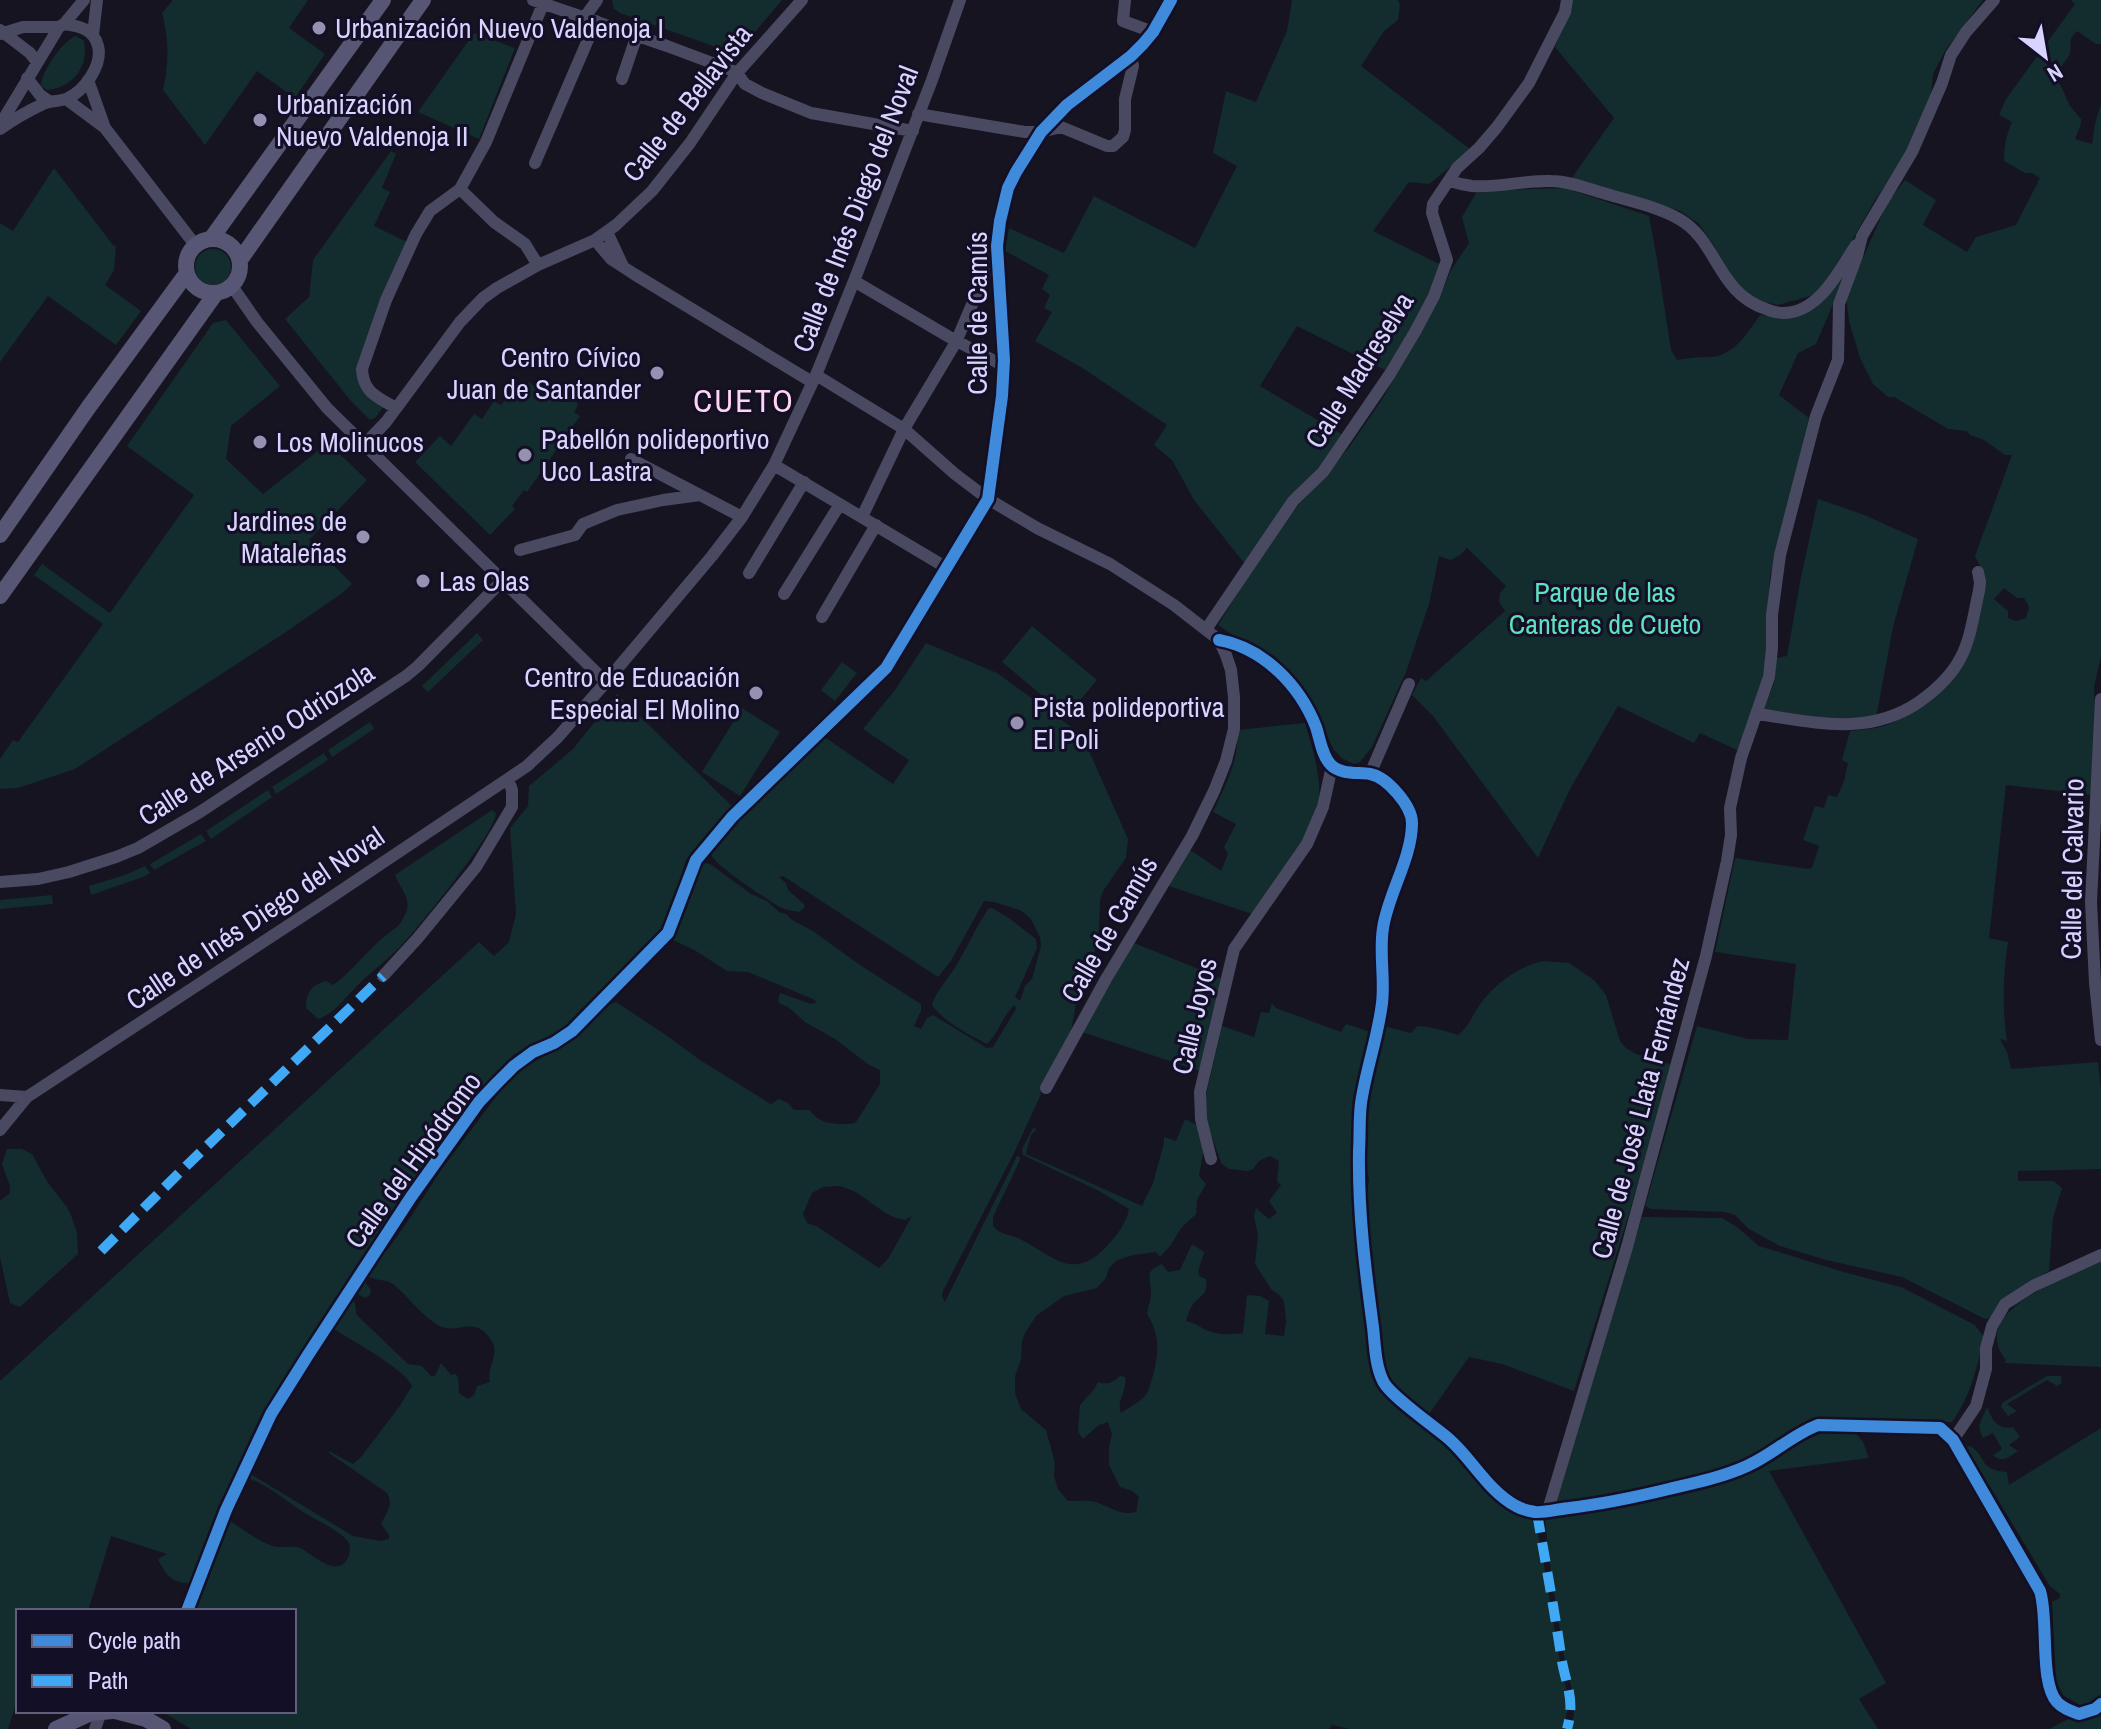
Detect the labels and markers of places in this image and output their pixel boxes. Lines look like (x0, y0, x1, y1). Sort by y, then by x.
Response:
place label: Urbanización Nuevo Valdenoja I (335, 9, 664, 47)
marker: Urbanización Nuevo Valdenoja I (310, 19, 328, 37)
place label: Urbanización Nuevo Valdenoja II (276, 85, 468, 155)
marker: Urbanización Nuevo Valdenoja II (251, 111, 269, 129)
place label: Centro Cívico Juan de Santander (447, 338, 641, 408)
marker: Centro Cívico Juan de Santander (648, 364, 666, 382)
place label: Pabellón polideportivo Uco Lastra (541, 420, 769, 490)
place label: Los Molinucos (276, 423, 424, 461)
marker: Los Molinucos (251, 433, 269, 451)
marker: Pabellón polideportivo Uco Lastra (516, 446, 534, 464)
place label: Jardines de Mataleñas (227, 502, 347, 572)
marker: Jardines de Mataleñas (354, 528, 372, 546)
place label: Las Olas (439, 562, 530, 600)
marker: Las Olas (414, 572, 432, 590)
place label: Centro de Educación Especial El Molino (524, 658, 740, 728)
marker: Centro de Educación Especial El Molino (747, 684, 765, 702)
place label: Pista polideportiva El Poli (1033, 688, 1225, 758)
marker: Pista polideportiva El Poli (1008, 714, 1026, 732)

